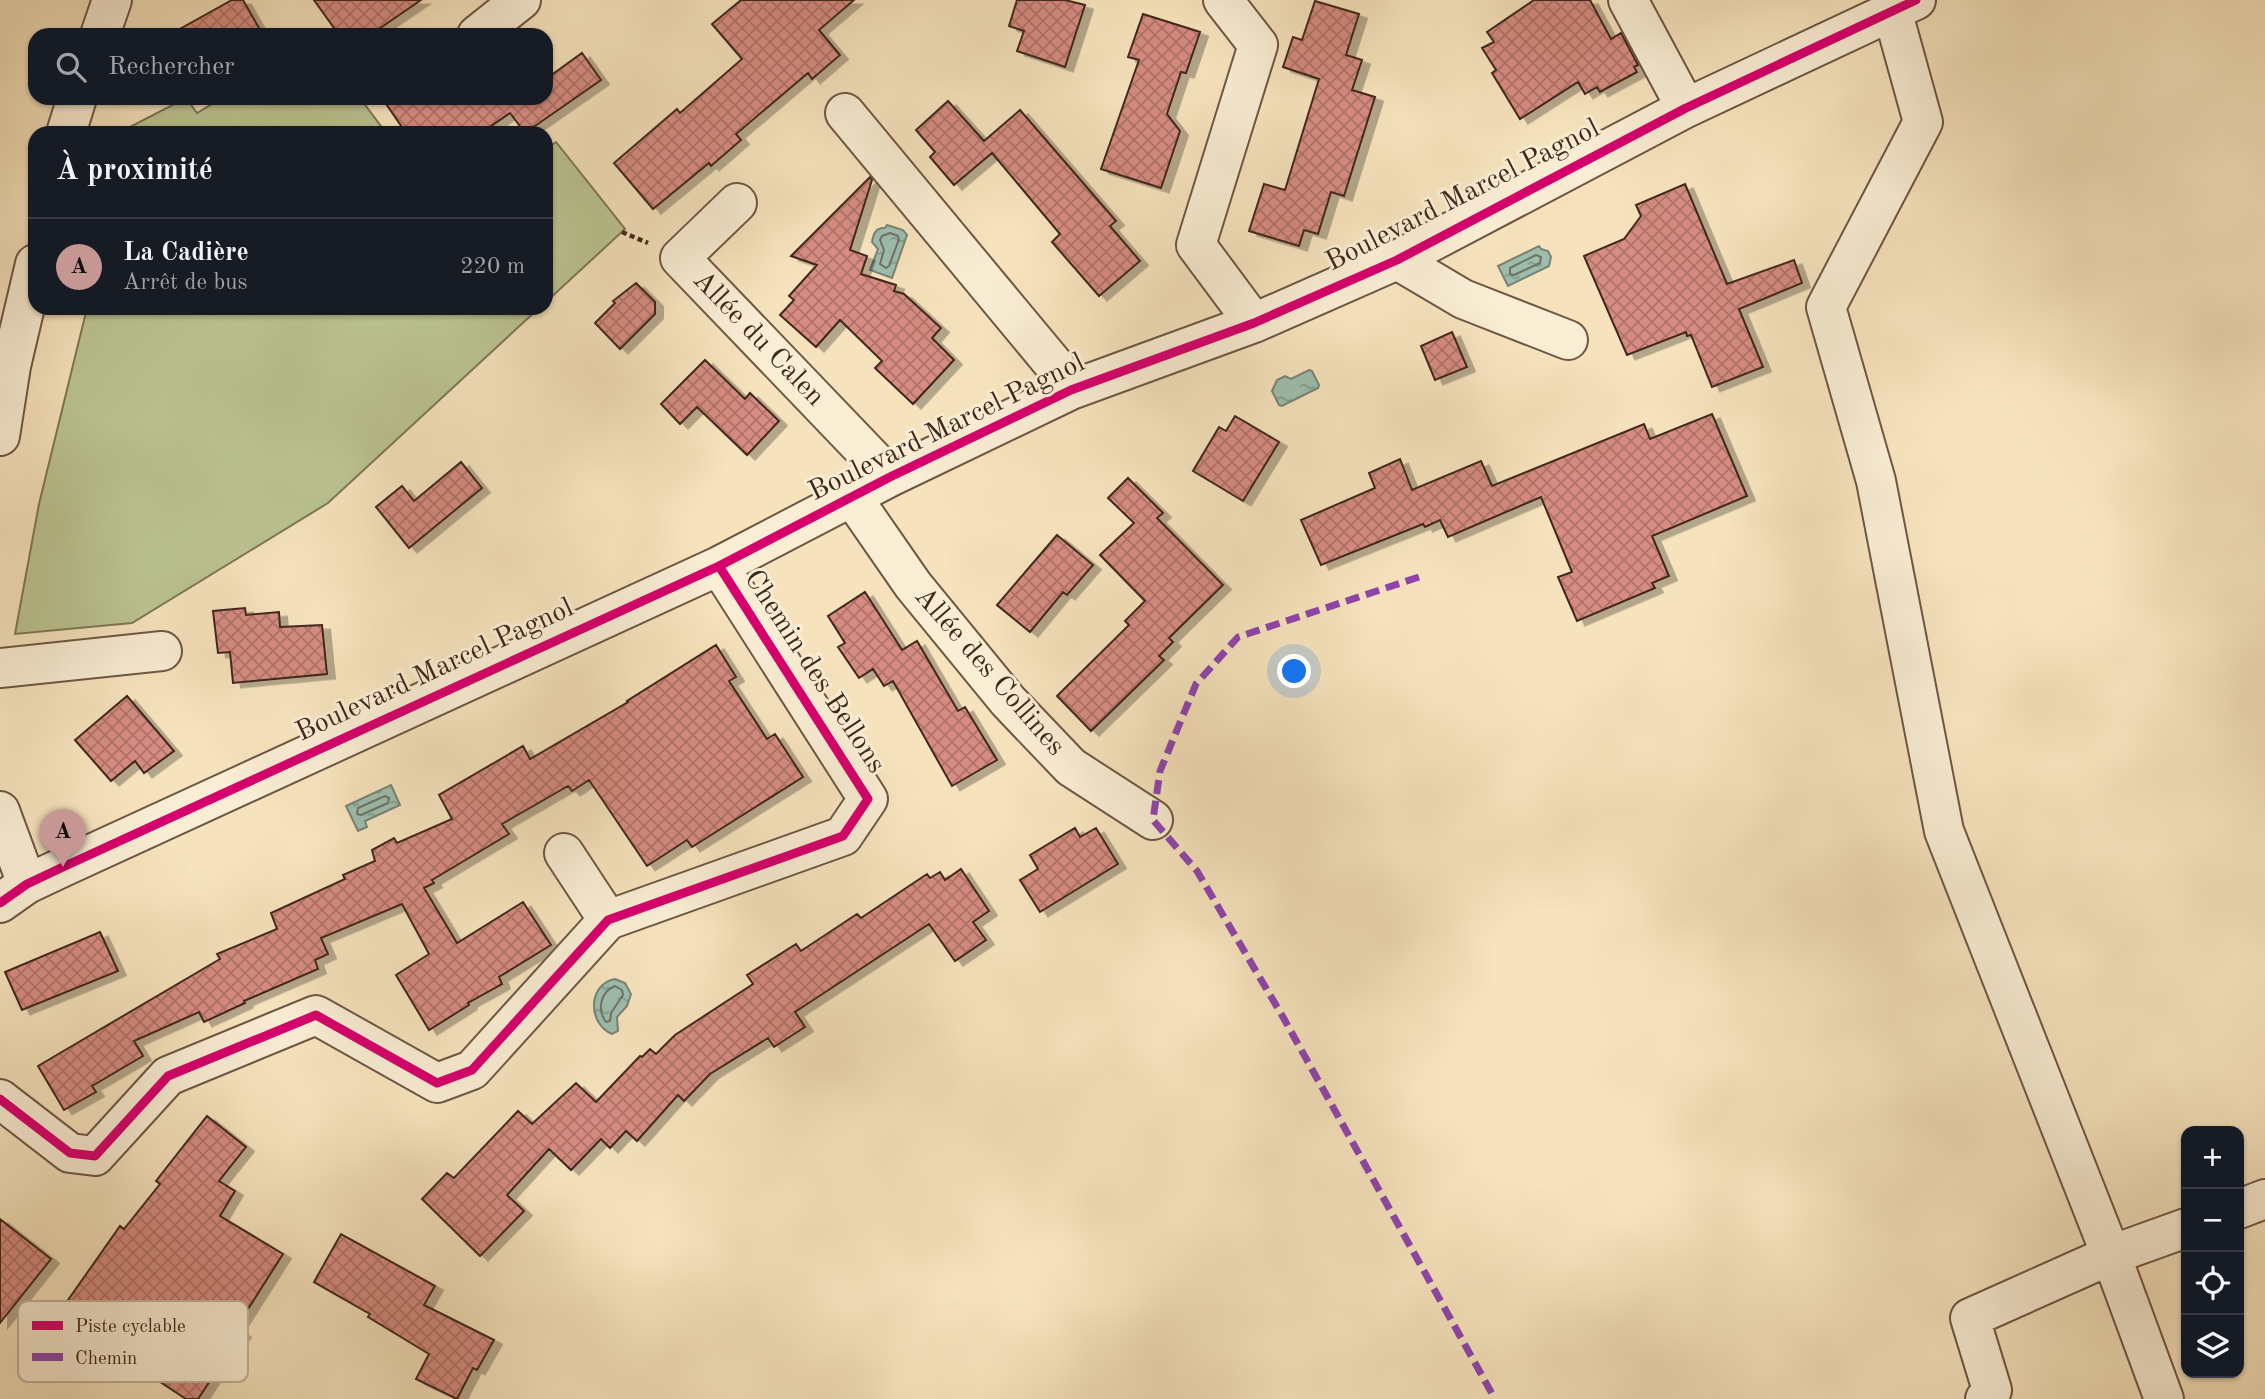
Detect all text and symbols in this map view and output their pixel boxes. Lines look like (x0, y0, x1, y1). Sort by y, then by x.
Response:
search box (28, 28, 553, 105)
icon: search (52, 48, 90, 86)
text: Rechercher (108, 54, 235, 80)
street label: Boulevard Marcel Pagnol (1322, 115, 1604, 277)
text: À proximité (56, 156, 213, 186)
text: La Cadière (123, 240, 249, 266)
text: A (70, 255, 88, 278)
text: 220 m (460, 255, 525, 278)
street label: Allée du Calen (687, 266, 829, 412)
text: Arrêt de bus (123, 271, 248, 294)
street label: Boulevard Marcel Pagnol (805, 349, 1089, 507)
street label: Chemin des Bellons (738, 566, 890, 778)
street label: Allée des Collines (909, 582, 1069, 762)
street label: Boulevard Marcel Pagnol (292, 594, 578, 748)
your location (1277, 654, 1311, 688)
pin: A (40, 809, 86, 867)
map controls (2181, 1126, 2244, 1378)
button: + (2181, 1126, 2244, 1189)
button: − (2181, 1189, 2244, 1252)
button: locate (2181, 1252, 2244, 1315)
legend (18, 1301, 248, 1382)
button: layers (2181, 1315, 2244, 1378)
text: Piste cyclable (75, 1318, 186, 1337)
text: Chemin (75, 1350, 137, 1369)

